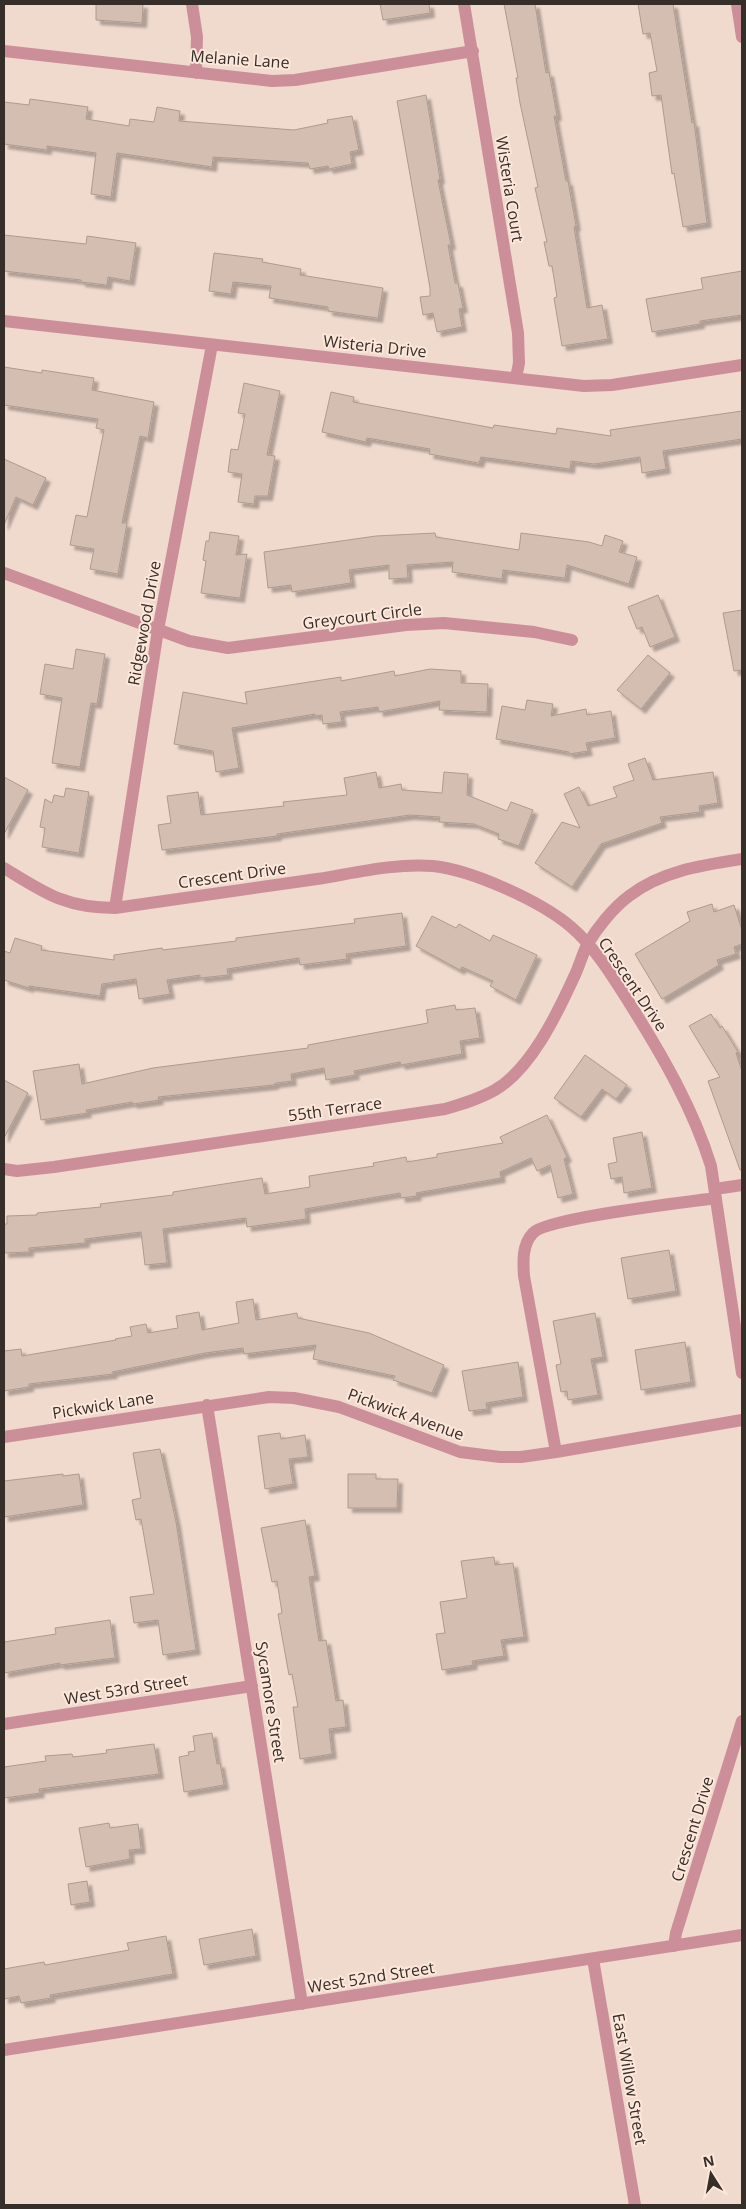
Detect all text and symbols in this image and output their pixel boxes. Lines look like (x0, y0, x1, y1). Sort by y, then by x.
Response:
street label: Melanie Lane (190, 45, 290, 73)
street label: Wisteria Court (491, 135, 529, 244)
street label: Wisteria Drive (322, 330, 428, 362)
street label: Ridgewood Drive (122, 559, 166, 687)
street label: Greycourt Circle (301, 598, 423, 634)
street label: Crescent Drive (177, 857, 287, 893)
street label: Crescent Drive (593, 933, 673, 1035)
street label: 55th Terrace (287, 1092, 383, 1126)
street label: Pickwick Avenue (345, 1383, 467, 1445)
street label: Pickwick Lane (51, 1386, 155, 1424)
street label: Sycamore Street (251, 1640, 291, 1764)
street label: West 53rd Street (63, 1668, 190, 1710)
street label: Crescent Drive (666, 1774, 718, 1884)
street label: West 52nd Street (306, 1956, 436, 1998)
street label: East Willow Street (608, 2012, 652, 2147)
north arrow (686, 2149, 736, 2199)
text: N (701, 2150, 716, 2171)

